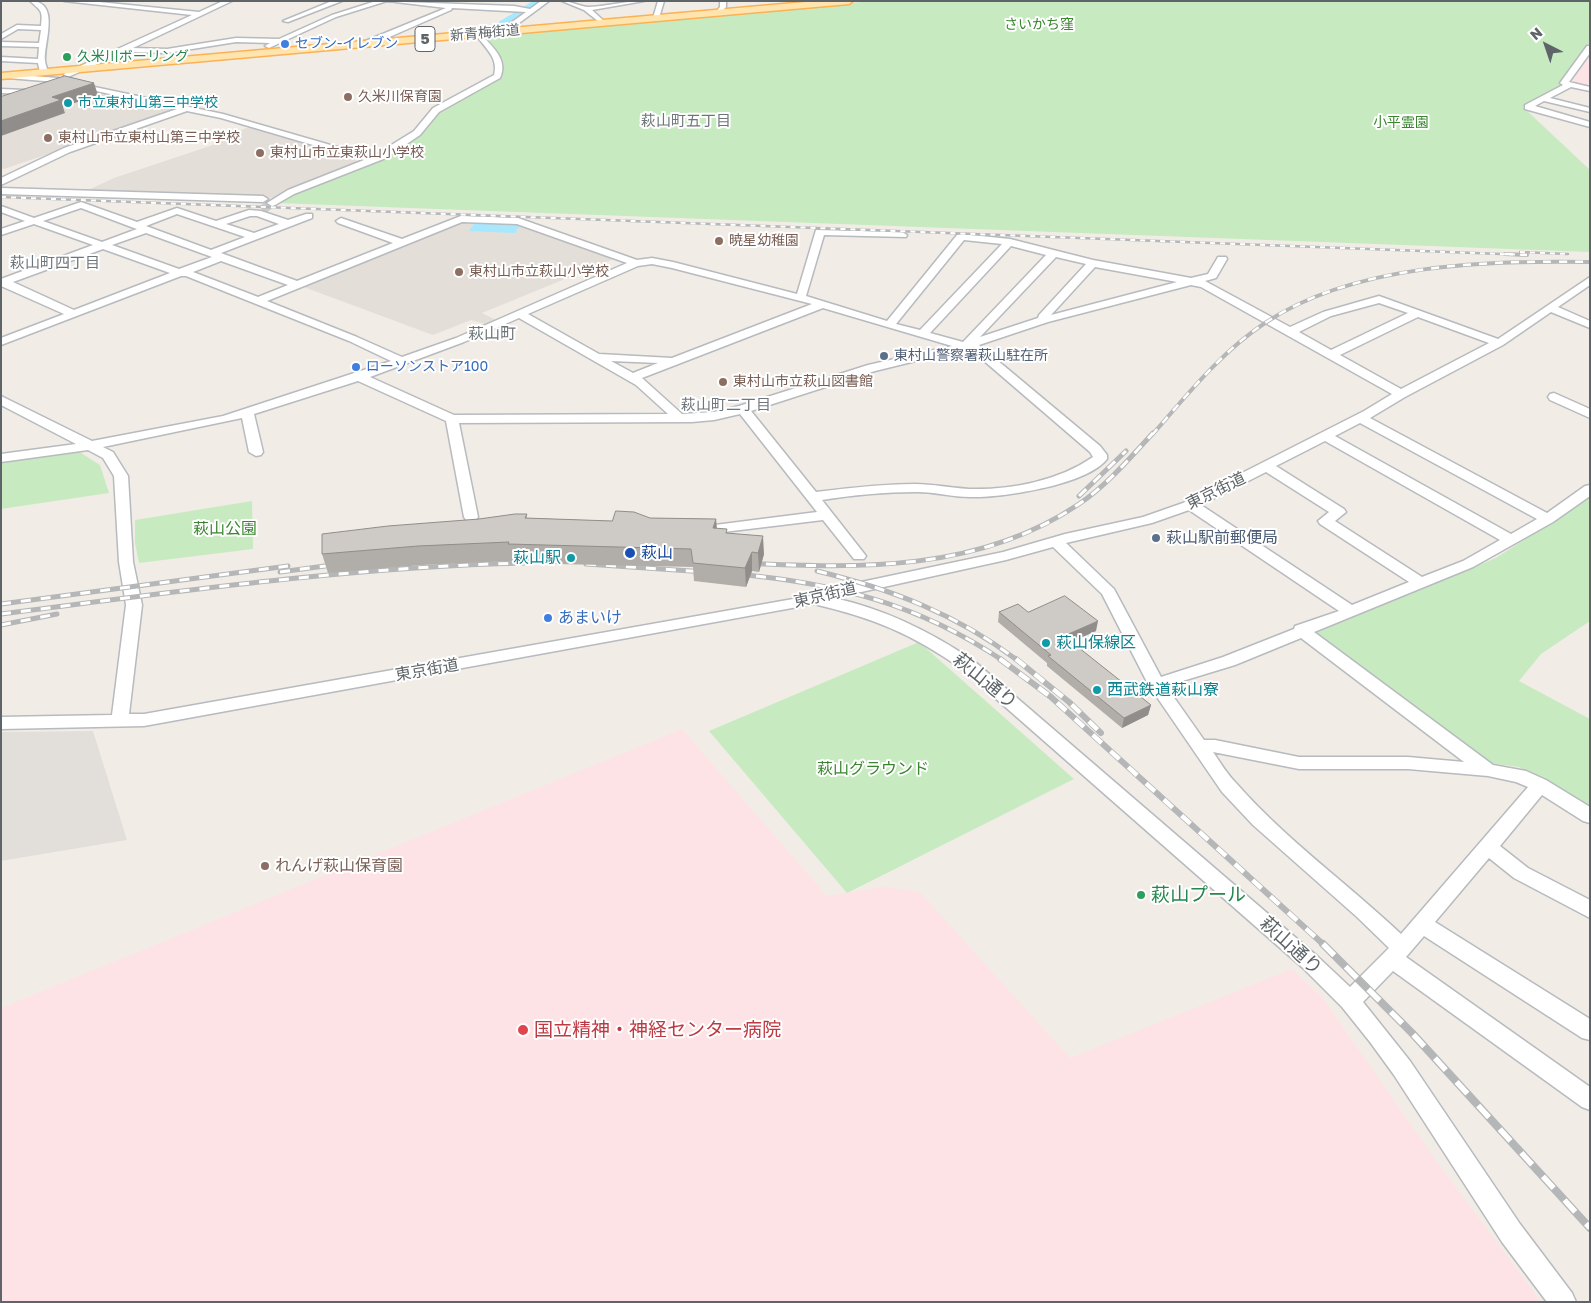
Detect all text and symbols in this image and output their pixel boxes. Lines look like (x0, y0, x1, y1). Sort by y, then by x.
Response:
park label: さいかち窪 (1004, 17, 1074, 33)
north arrow (1521, 20, 1571, 70)
street label: 新青梅街道 (449, 22, 521, 44)
text: N (1526, 23, 1545, 43)
road number: 5 (415, 26, 435, 52)
place label: セブン-イレブン (295, 36, 398, 52)
marker: セブン-イレブン (279, 38, 291, 50)
place label: 久米川ボーリング (77, 49, 189, 65)
marker: 久米川ボーリング (61, 51, 73, 63)
place label: 久米川保育園 (358, 89, 442, 105)
marker: 久米川保育園 (342, 91, 354, 103)
place label: 市立東村山第三中学校 (78, 95, 218, 111)
marker: 市立東村山第三中学校 (62, 97, 74, 109)
district label: 萩山町五丁目 (641, 112, 731, 130)
park label: 小平霊園 (1373, 115, 1429, 131)
place label: 東村山市立東村山第三中学校 (58, 130, 240, 146)
marker: 東村山市立東村山第三中学校 (42, 132, 54, 144)
place label: 東村山市立東萩山小学校 (270, 145, 424, 161)
marker: 東村山市立東萩山小学校 (254, 147, 266, 159)
place label: 暁星幼稚園 (729, 233, 799, 249)
marker: 暁星幼稚園 (713, 235, 725, 247)
district label: 萩山町四丁目 (10, 254, 100, 272)
place label: 東村山市立萩山小学校 (469, 264, 609, 280)
marker: 東村山市立萩山小学校 (453, 266, 465, 278)
district label: 萩山町 (468, 324, 516, 344)
place label: 東村山警察署萩山駐在所 (894, 348, 1048, 364)
marker: 東村山警察署萩山駐在所 (878, 350, 890, 362)
place label: ローソンストア100 (366, 359, 488, 375)
marker: ローソンストア100 (350, 361, 362, 373)
place label: 東村山市立萩山図書館 (733, 374, 873, 390)
marker: 東村山市立萩山図書館 (717, 376, 729, 388)
district label: 萩山町二丁目 (681, 396, 771, 414)
street label: 東京街道 (1183, 468, 1249, 514)
park label: 萩山公園 (193, 519, 257, 539)
place label: 萩山駅前郵便局 (1166, 528, 1278, 548)
marker: 萩山駅前郵便局 (1150, 532, 1162, 544)
place label: 萩山 (641, 543, 673, 563)
marker: 萩山 (623, 546, 637, 560)
place label: 萩山駅 (513, 548, 561, 568)
marker: 萩山駅 (565, 552, 577, 564)
street label: 東京街道 (792, 578, 858, 612)
place label: あまいけ (558, 608, 622, 628)
marker: あまいけ (542, 612, 554, 624)
place label: 萩山保線区 (1056, 633, 1136, 653)
marker: 萩山保線区 (1040, 637, 1052, 649)
street label: 萩山通り (948, 648, 1022, 714)
street label: 東京街道 (394, 655, 460, 685)
place label: 西武鉄道萩山寮 (1107, 680, 1219, 700)
marker: 西武鉄道萩山寮 (1091, 684, 1103, 696)
park label: 萩山グラウンド (817, 759, 929, 779)
place label: れんげ萩山保育園 (275, 856, 403, 876)
marker: れんげ萩山保育園 (259, 860, 271, 872)
place label: 萩山プール (1151, 884, 1246, 906)
marker: 萩山プール (1135, 889, 1147, 901)
street label: 萩山通り (1255, 912, 1327, 980)
place label: 国立精神・神経センター病院 (534, 1019, 781, 1041)
marker: 国立精神・神経センター病院 (516, 1023, 530, 1037)

